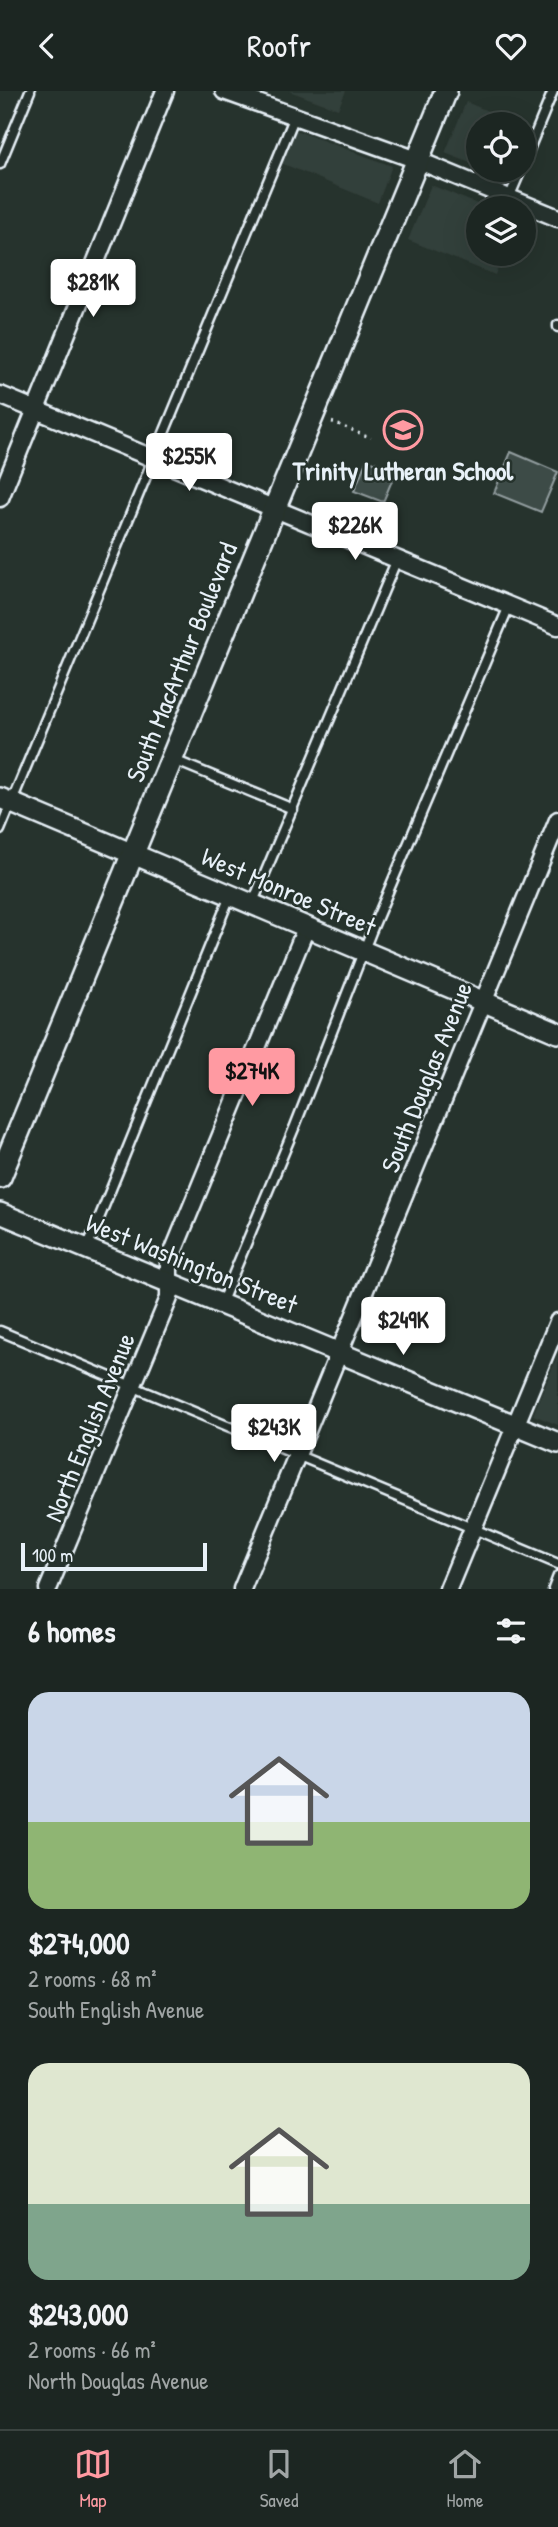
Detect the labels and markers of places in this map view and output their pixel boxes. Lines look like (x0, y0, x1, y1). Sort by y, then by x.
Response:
pin: $281K (44, 259, 142, 319)
school or university icon: Trinity Lutheran School (382, 409, 424, 451)
pin: $255K (140, 433, 238, 493)
place label: Trinity Lutheran School (292, 453, 514, 489)
pin: $226K (306, 503, 404, 562)
pin: $274K (203, 1049, 301, 1108)
pin: $249K (354, 1297, 452, 1357)
pin: $243K (225, 1405, 323, 1464)

